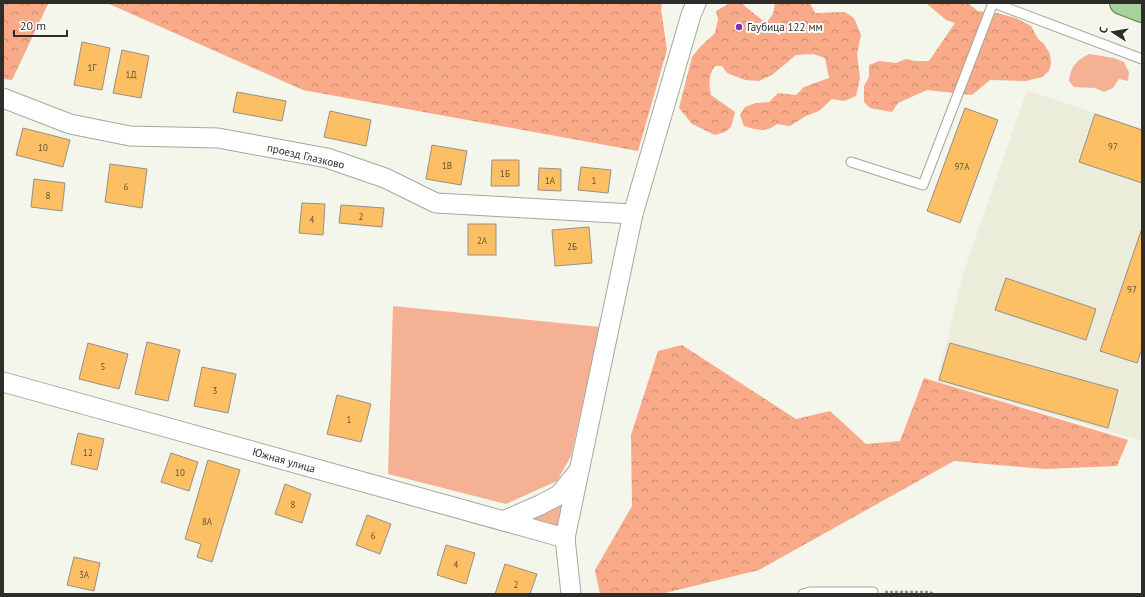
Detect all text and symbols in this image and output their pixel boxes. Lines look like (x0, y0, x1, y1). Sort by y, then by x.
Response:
scale bar (14, 12, 67, 38)
north arrow (1093, 12, 1133, 52)
text: 20 m (20, 18, 46, 33)
place label: Гаубица 122 мм (747, 20, 823, 34)
marker: Гаубица 122 мм (734, 22, 744, 32)
text: С (1096, 25, 1111, 34)
house number: 1Г (88, 62, 97, 73)
house number: 1Д (126, 69, 136, 80)
street label: проезд Глазково (266, 140, 346, 172)
house number: 97 (1108, 141, 1118, 152)
house number: 10 (38, 142, 48, 153)
house number: 1В (442, 160, 452, 171)
house number: 97А (954, 161, 970, 172)
house number: 1Б (500, 168, 510, 179)
house number: 1А (545, 175, 556, 186)
house number: 1 (592, 175, 597, 186)
house number: 6 (124, 181, 129, 192)
house number: 8 (46, 190, 51, 201)
house number: 2 (359, 211, 364, 222)
house number: 4 (310, 214, 315, 225)
house number: 2А (477, 235, 488, 246)
house number: 2Б (567, 241, 577, 252)
house number: 97 (1127, 284, 1137, 295)
house number: 5 (101, 361, 106, 372)
house number: 3 (213, 385, 218, 396)
house number: 1 (347, 414, 352, 425)
street label: Южная улица (251, 444, 317, 476)
house number: 12 (83, 447, 93, 458)
house number: 10 (175, 467, 185, 478)
house number: 8 (291, 499, 296, 510)
house number: 8А (202, 516, 213, 527)
house number: 6 (371, 530, 376, 541)
house number: 4 (454, 559, 459, 570)
house number: 3А (79, 569, 90, 580)
house number: 2 (514, 579, 519, 590)

